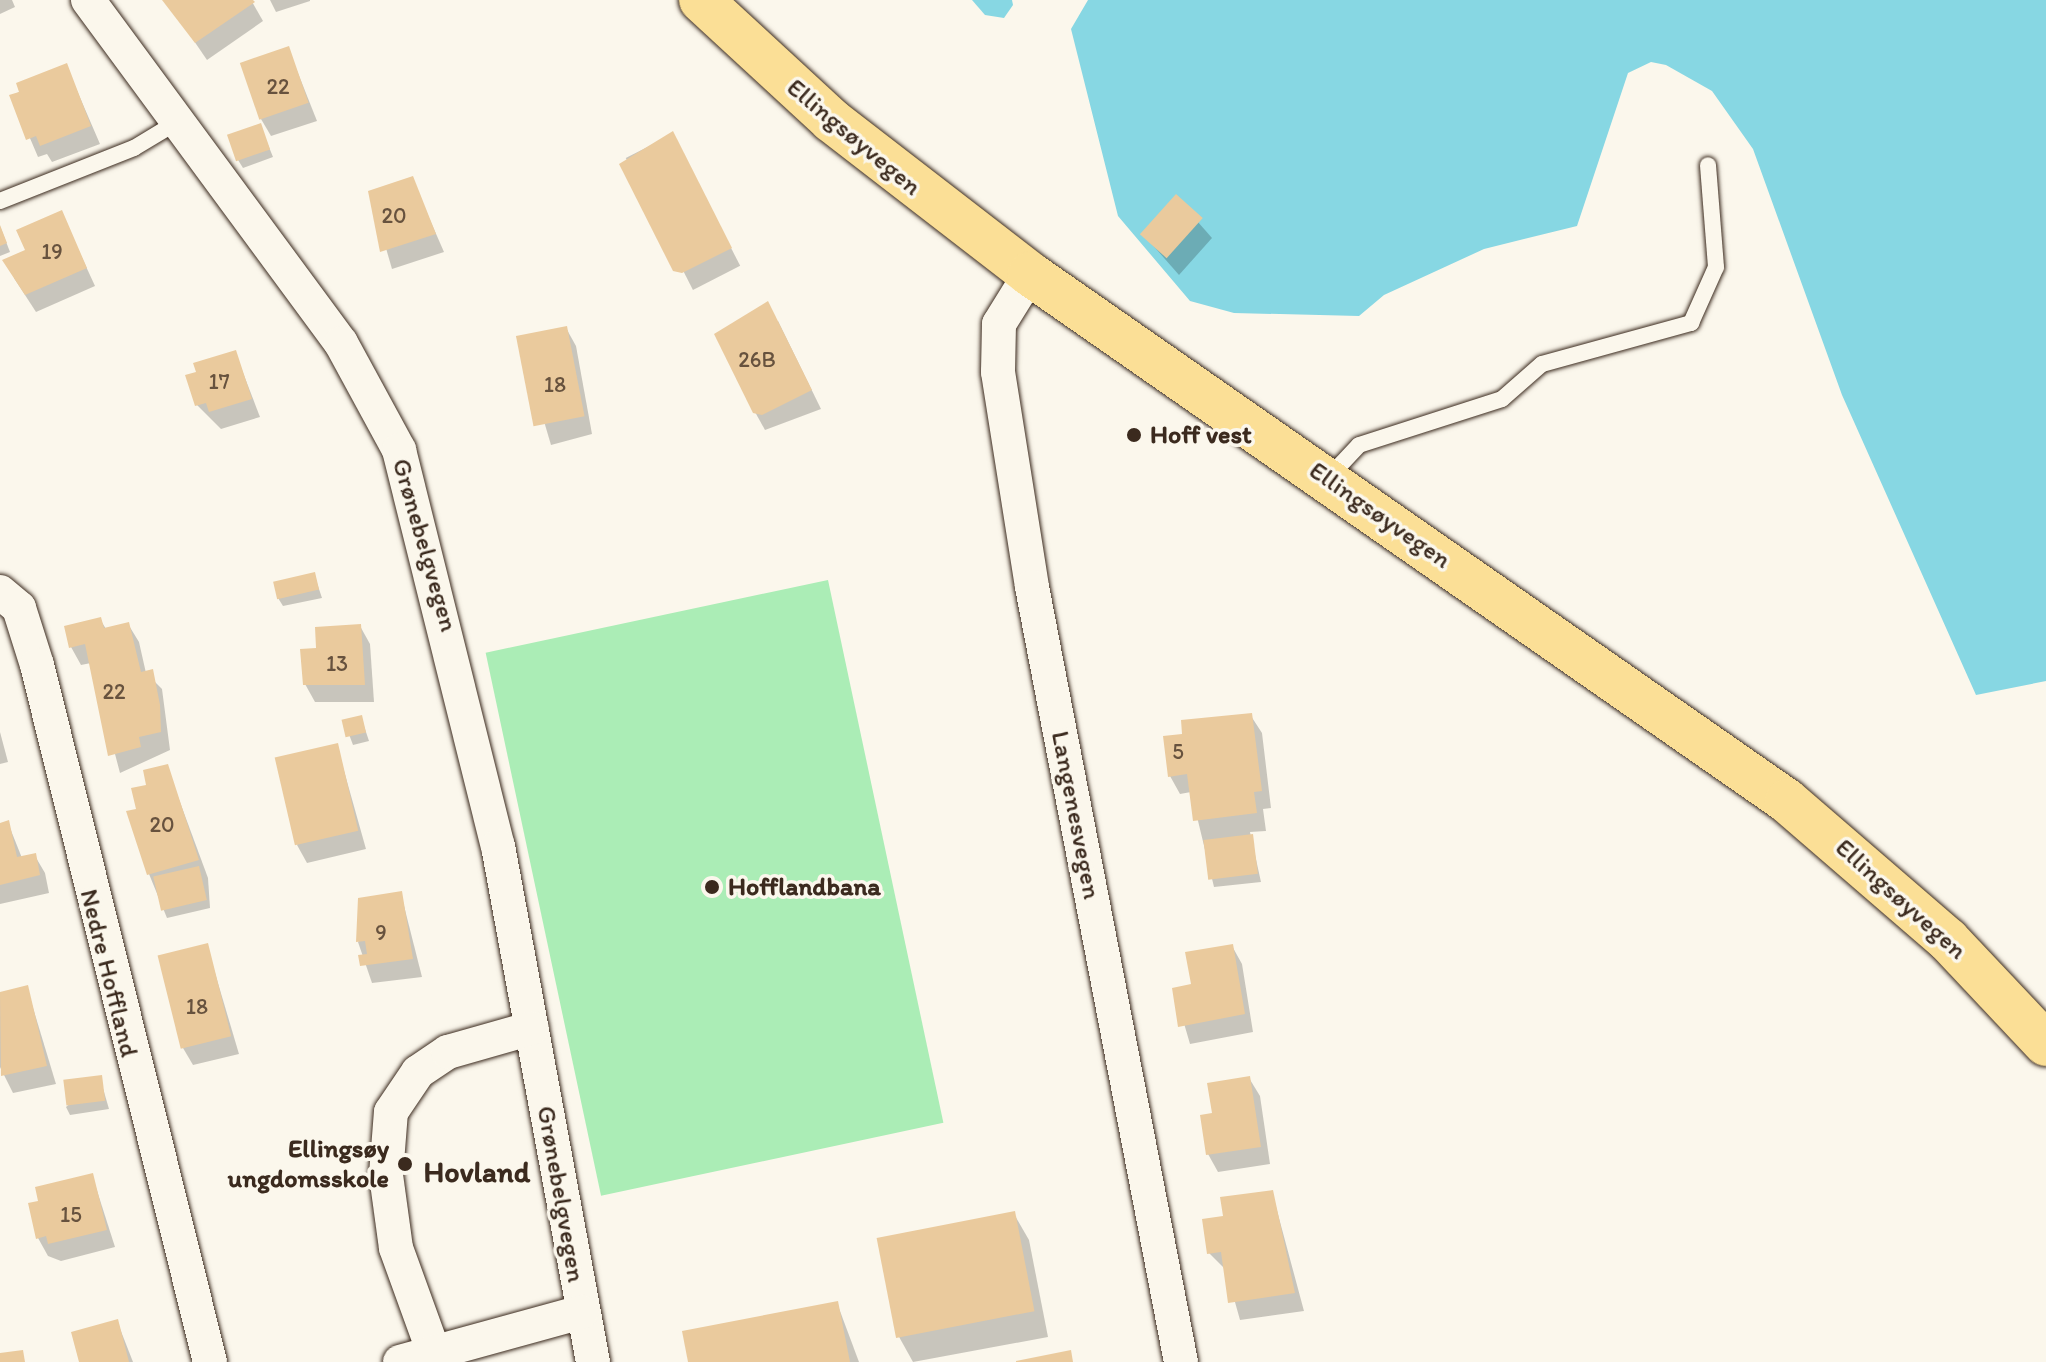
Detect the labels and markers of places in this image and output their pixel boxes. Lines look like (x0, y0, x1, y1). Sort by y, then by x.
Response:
place label: Hoff vest (1150, 419, 1252, 451)
marker: Hoff vest (1125, 426, 1143, 444)
place label: Hofflandbana (728, 871, 881, 903)
marker: Hofflandbana (703, 878, 721, 896)
place label: Ellingsøy ungdomsskole (228, 1133, 389, 1194)
marker: Ellingsøy ungdomsskole (396, 1155, 414, 1173)

